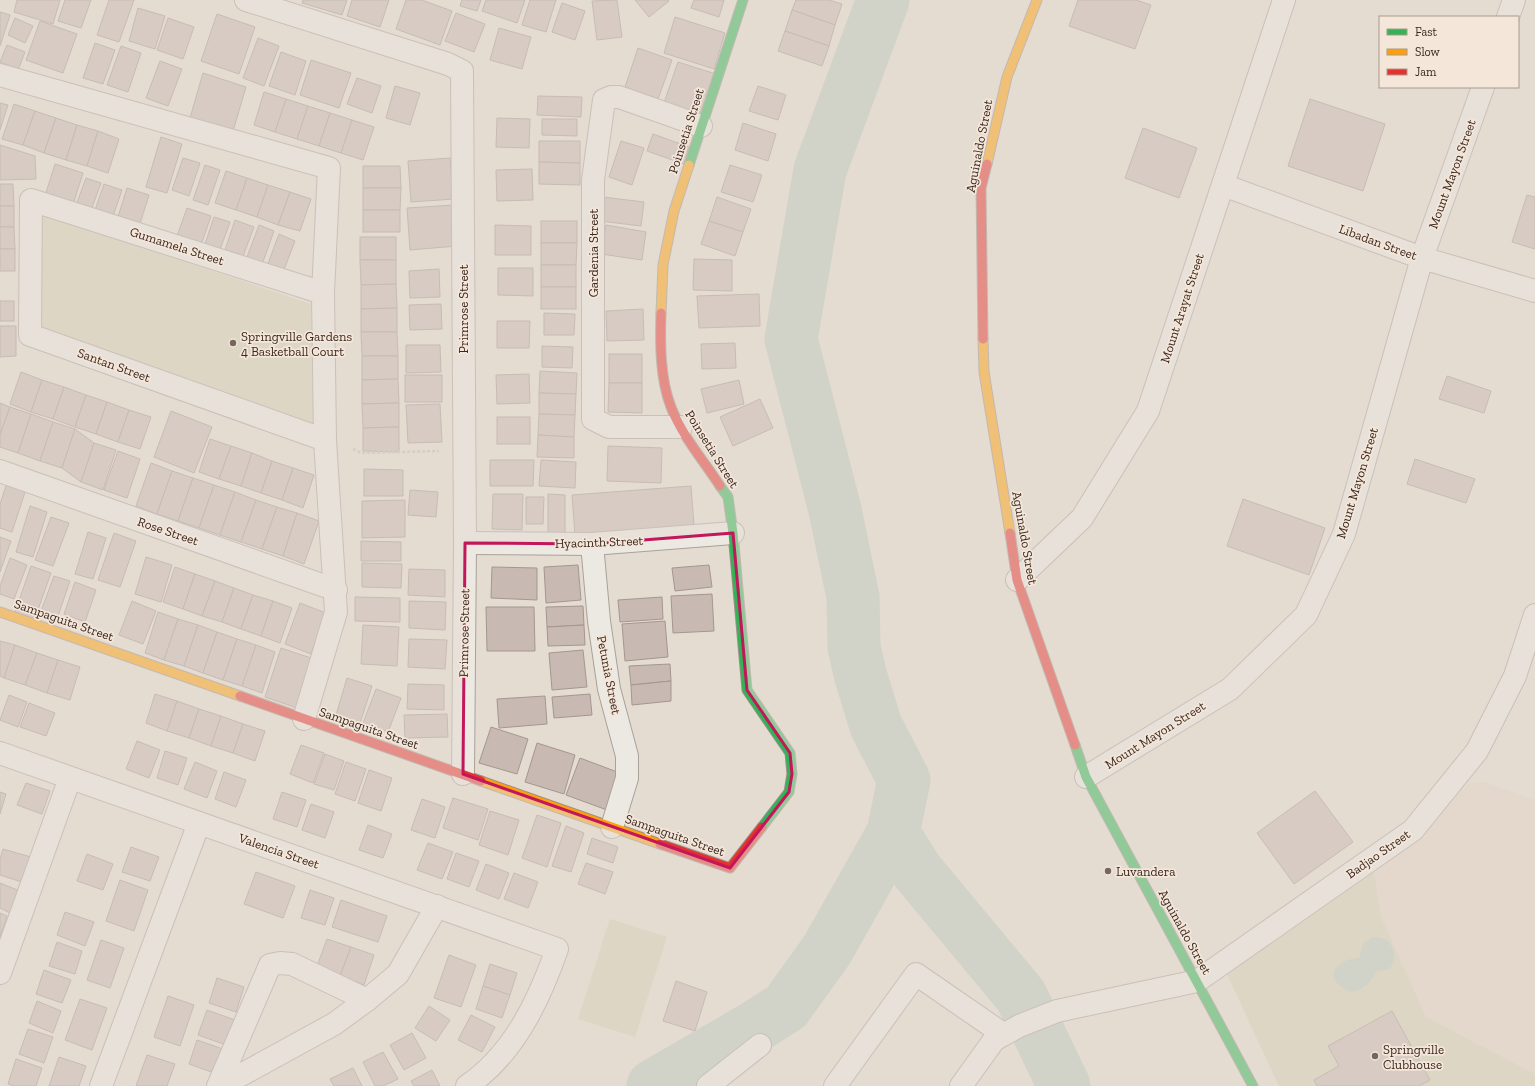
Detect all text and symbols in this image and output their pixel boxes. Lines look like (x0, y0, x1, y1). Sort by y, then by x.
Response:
legend (1379, 16, 1519, 88)
text: Fast (1415, 25, 1438, 39)
text: Slow (1415, 45, 1441, 59)
text: Jam (1415, 65, 1437, 79)
street label: Poinsetia Street (665, 86, 707, 175)
street label: Aguinaldo Street (963, 98, 995, 194)
street label: Mount Mayon Street (1425, 117, 1479, 231)
street label: Gardenia Street (586, 209, 601, 297)
street label: Libadan Street (1337, 221, 1419, 263)
street label: Gumamela Street (128, 224, 226, 268)
street label: Mount Arayat Street (1157, 251, 1207, 365)
street label: Primrose Street (456, 264, 471, 353)
place label: Springville Gardens 4 Basketball Court (241, 329, 352, 359)
marker: Springville Gardens 4 Basketball Court (228, 338, 238, 348)
street label: Santan Street (76, 345, 153, 385)
street label: Poinsetia Street (682, 407, 742, 491)
street label: Mount Mayon Street (1333, 425, 1381, 540)
street label: Aguinaldo Street (1009, 490, 1041, 586)
street label: Rose Street (136, 514, 201, 548)
street label: Hyacinth Street (554, 533, 644, 551)
street label: Primrose Street (456, 588, 472, 678)
street label: Sampaguita Street (12, 596, 116, 644)
street label: Petunia Street (594, 634, 624, 716)
street label: Mount Mayon Street (1102, 698, 1208, 772)
street label: Sampaguita Street (317, 704, 421, 752)
street label: Sampaguita Street (623, 811, 727, 859)
street label: Badjao Street (1343, 826, 1414, 882)
street label: Valencia Street (236, 830, 321, 872)
place label: Luvandera (1116, 864, 1176, 879)
marker: Luvandera (1103, 866, 1113, 876)
street label: Aguinaldo Street (1156, 887, 1215, 977)
place label: Springville Clubhouse (1383, 1042, 1444, 1072)
marker: Springville Clubhouse (1370, 1051, 1380, 1061)

